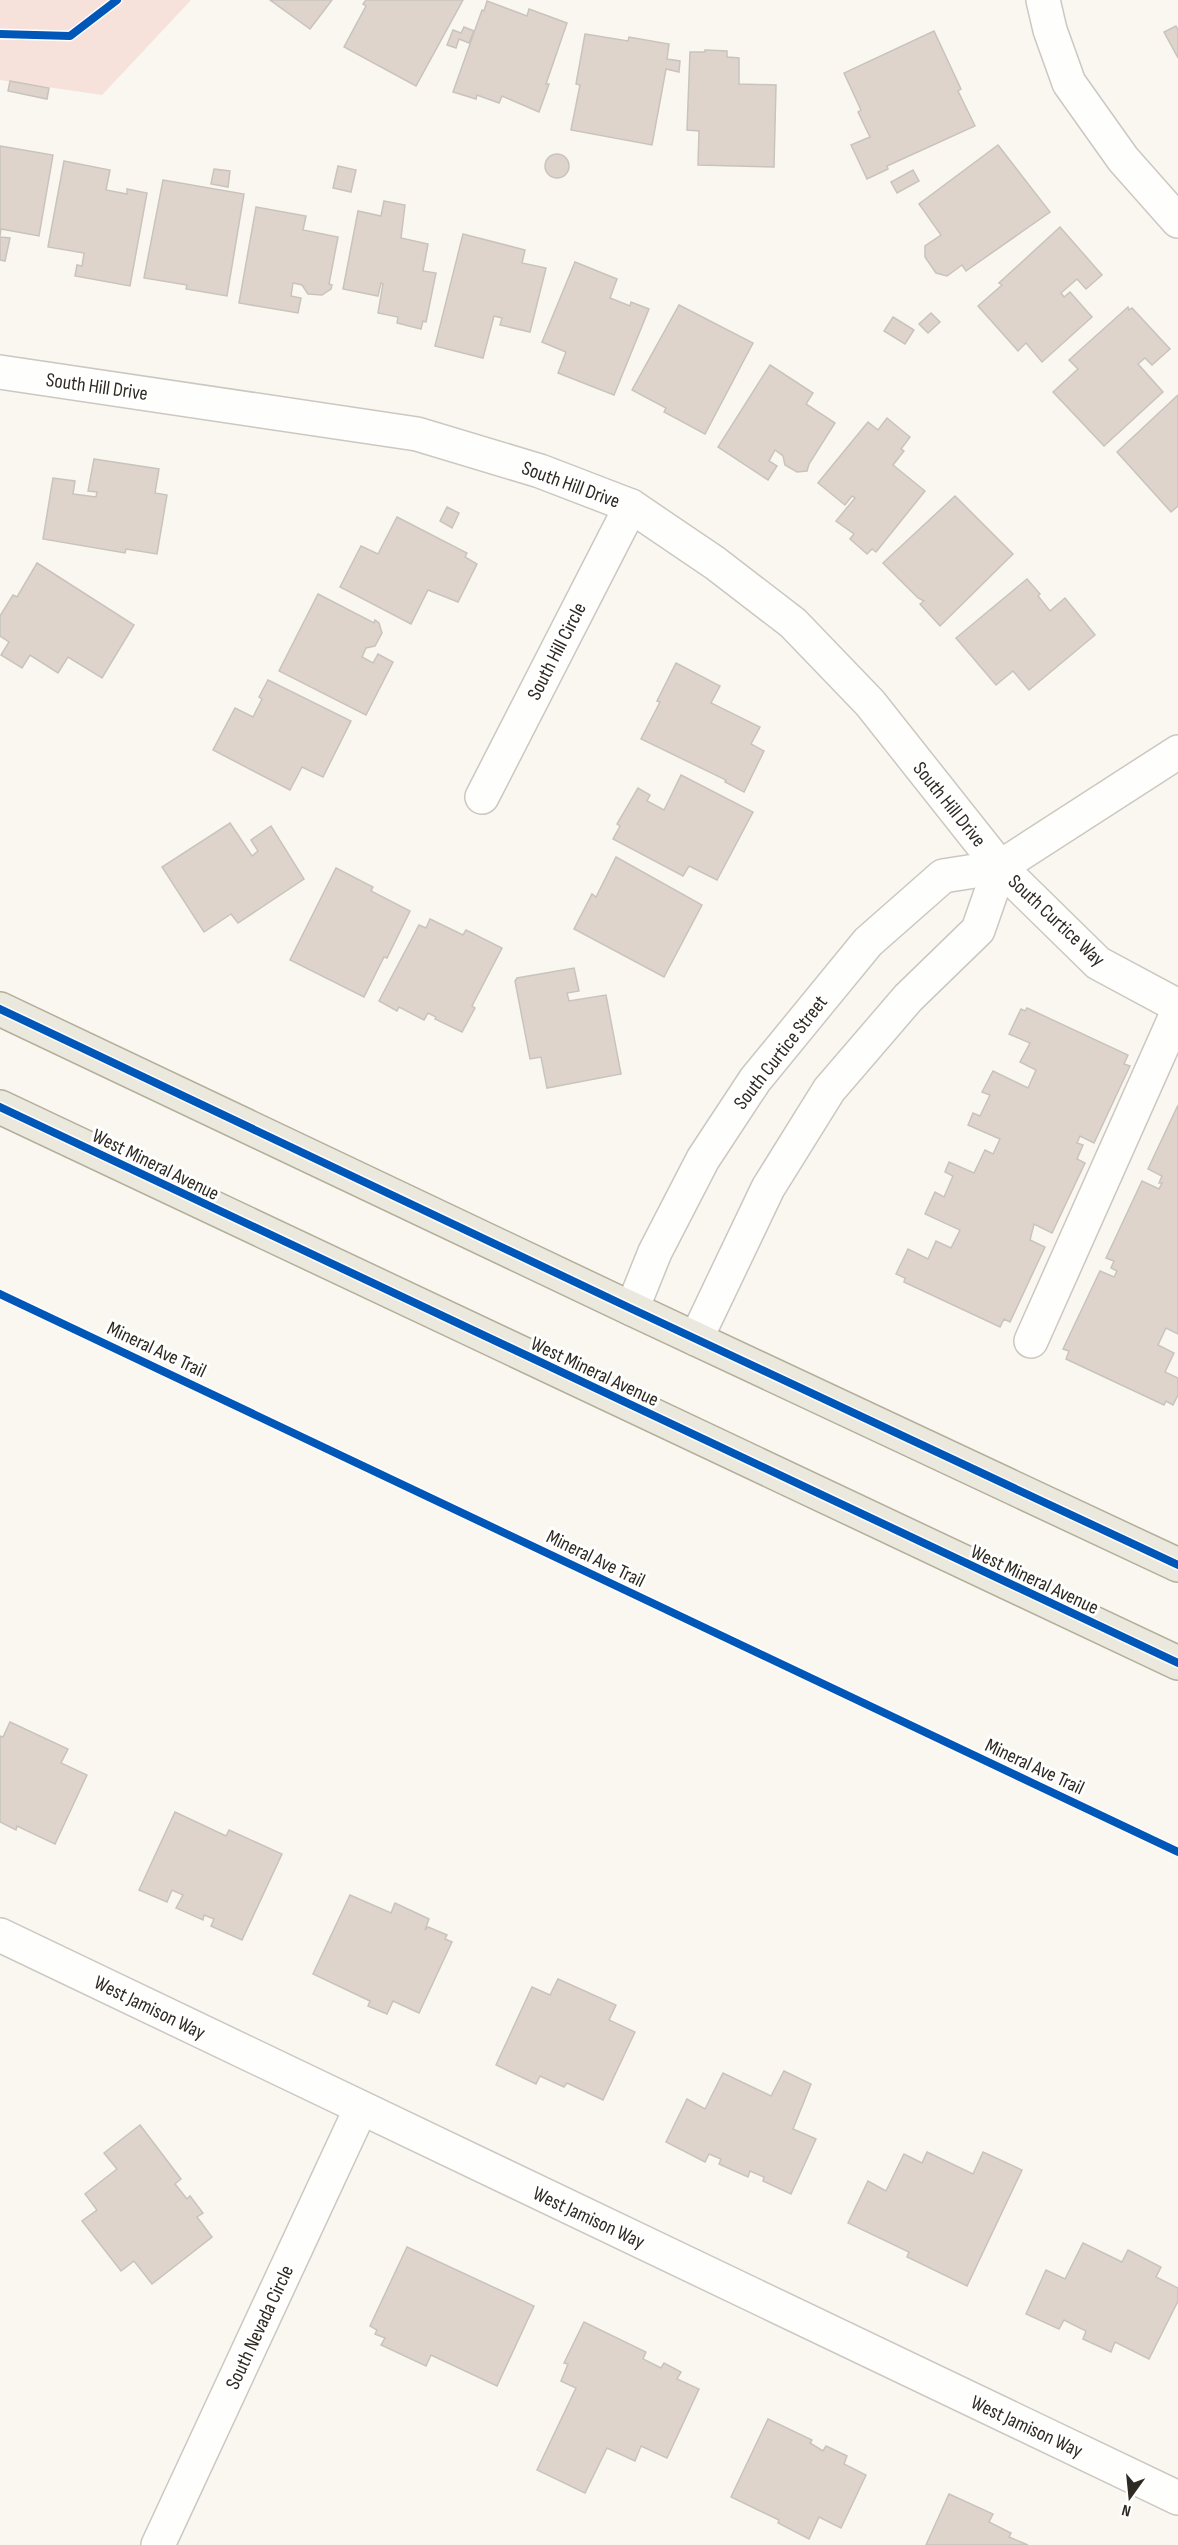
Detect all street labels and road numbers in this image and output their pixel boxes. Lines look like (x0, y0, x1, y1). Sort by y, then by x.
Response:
street label: South Hill Drive (44, 368, 149, 406)
street label: South Hill Drive (518, 456, 623, 514)
street label: South Hill Circle (522, 599, 592, 704)
street label: South Hill Drive (908, 757, 991, 852)
street label: South Curtice Way (1003, 870, 1110, 972)
street label: South Curtice Street (729, 991, 833, 1114)
street label: West Mineral Avenue (88, 1124, 223, 1206)
street label: Mineral Ave Trail (103, 1317, 210, 1383)
street label: West Mineral Avenue (527, 1332, 662, 1412)
street label: Mineral Ave Trail (542, 1525, 649, 1593)
street label: West Mineral Avenue (967, 1540, 1102, 1620)
street label: Mineral Ave Trail (981, 1734, 1088, 1800)
street label: West Jamison Way (90, 1971, 209, 2045)
street label: West Jamison Way (529, 2182, 649, 2254)
street label: South Nevada Circle (221, 2262, 299, 2393)
street label: West Jamison Way (967, 2391, 1087, 2463)

